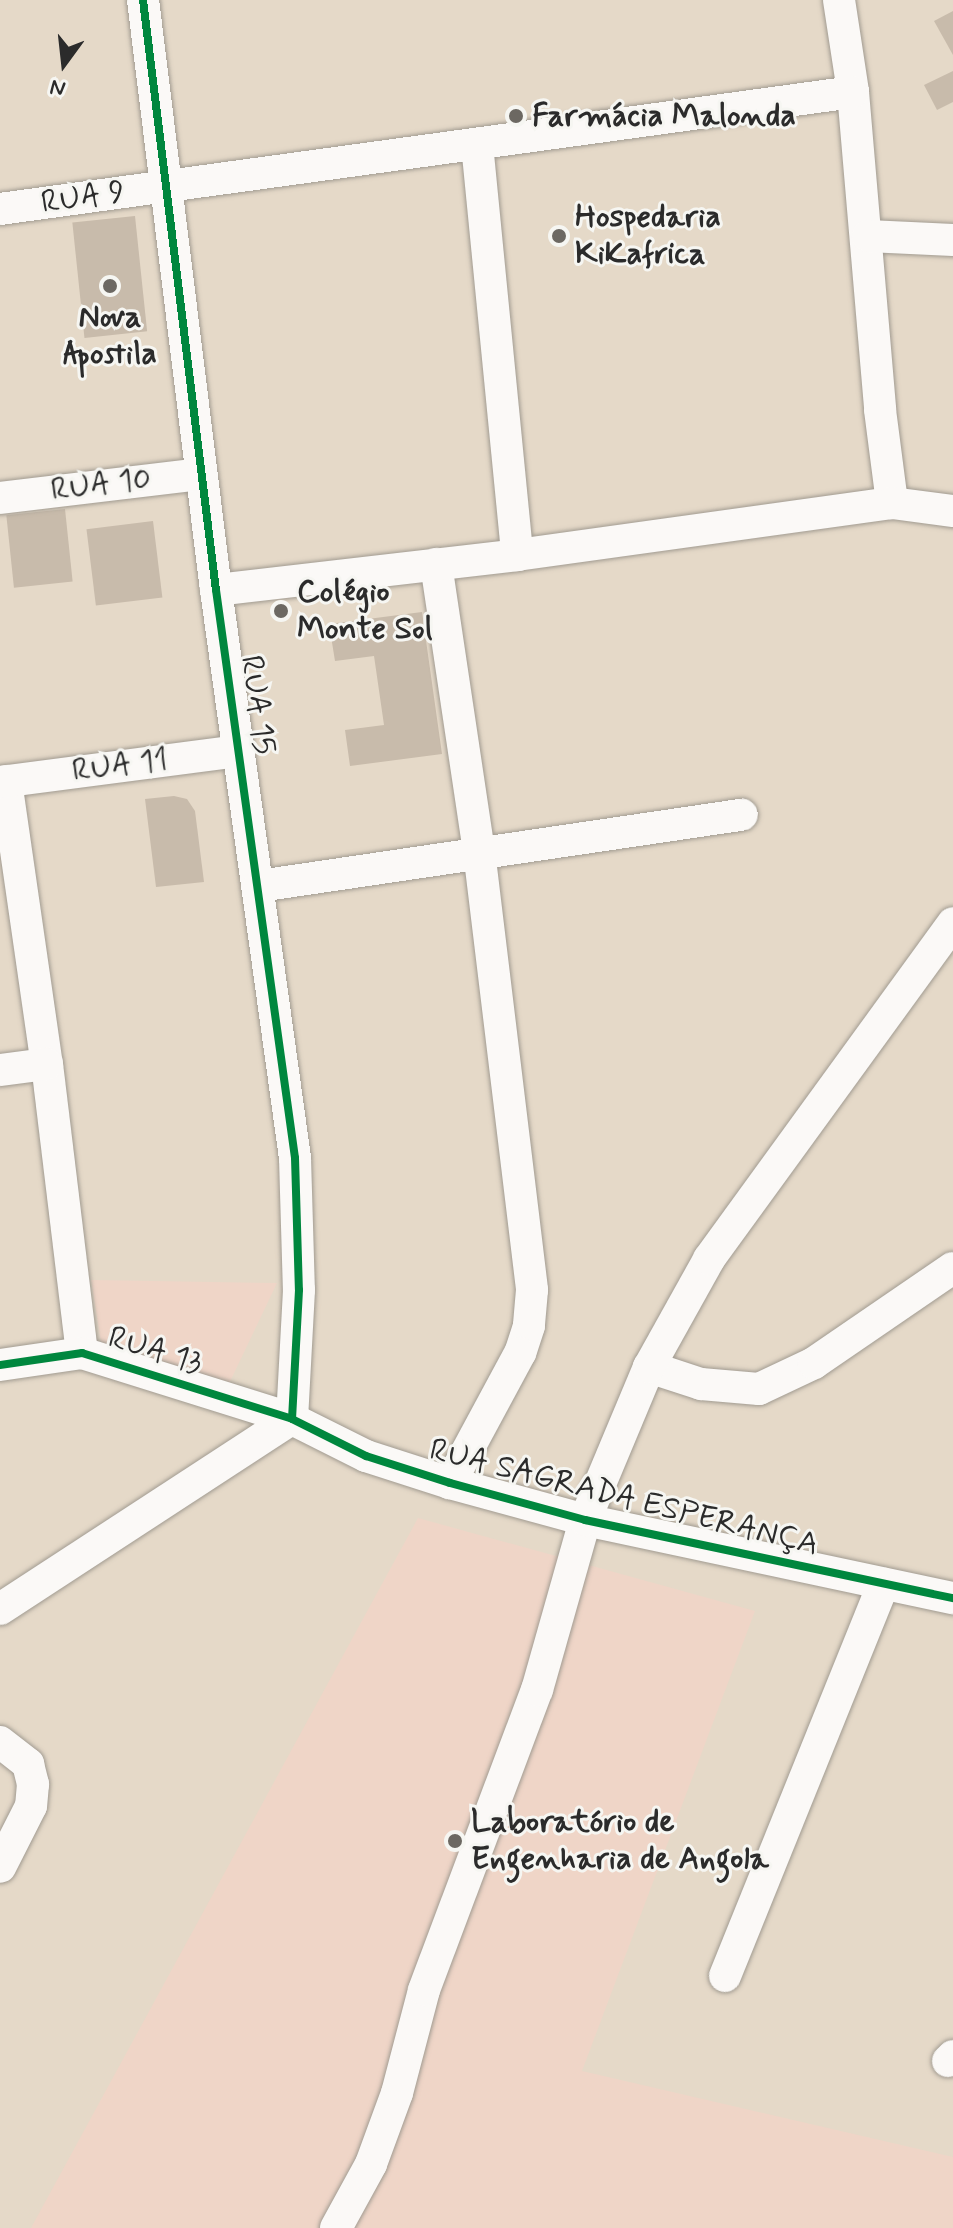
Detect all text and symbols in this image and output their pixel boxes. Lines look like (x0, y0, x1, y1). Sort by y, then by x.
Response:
north arrow (24, 24, 104, 104)
text: N (47, 72, 68, 103)
place label: Farmácia Malonda (532, 97, 796, 135)
marker: Farmácia Malonda (507, 107, 525, 125)
street label: RUA 9 (39, 173, 127, 223)
place label: Hospedaria KiKafrica (575, 199, 721, 274)
marker: Hospedaria KiKafrica (550, 227, 568, 245)
marker: Nova Apostila (101, 277, 119, 295)
place label: Nova Apostila (63, 299, 157, 374)
street label: RUA 10 (49, 460, 153, 510)
place label: Colégio Monte Sol (297, 574, 434, 649)
marker: Colégio Monte Sol (272, 602, 290, 620)
street label: RUA 15 (231, 653, 283, 757)
street label: RUA 11 (70, 741, 170, 791)
street label: RUA 13 (103, 1319, 207, 1383)
street label: RUA SAGRADA ESPERANÇA (424, 1431, 824, 1565)
place label: Laboratório de Engenharia de Angola (471, 1804, 769, 1879)
marker: Laboratório de Engenharia de Angola (446, 1832, 464, 1850)

